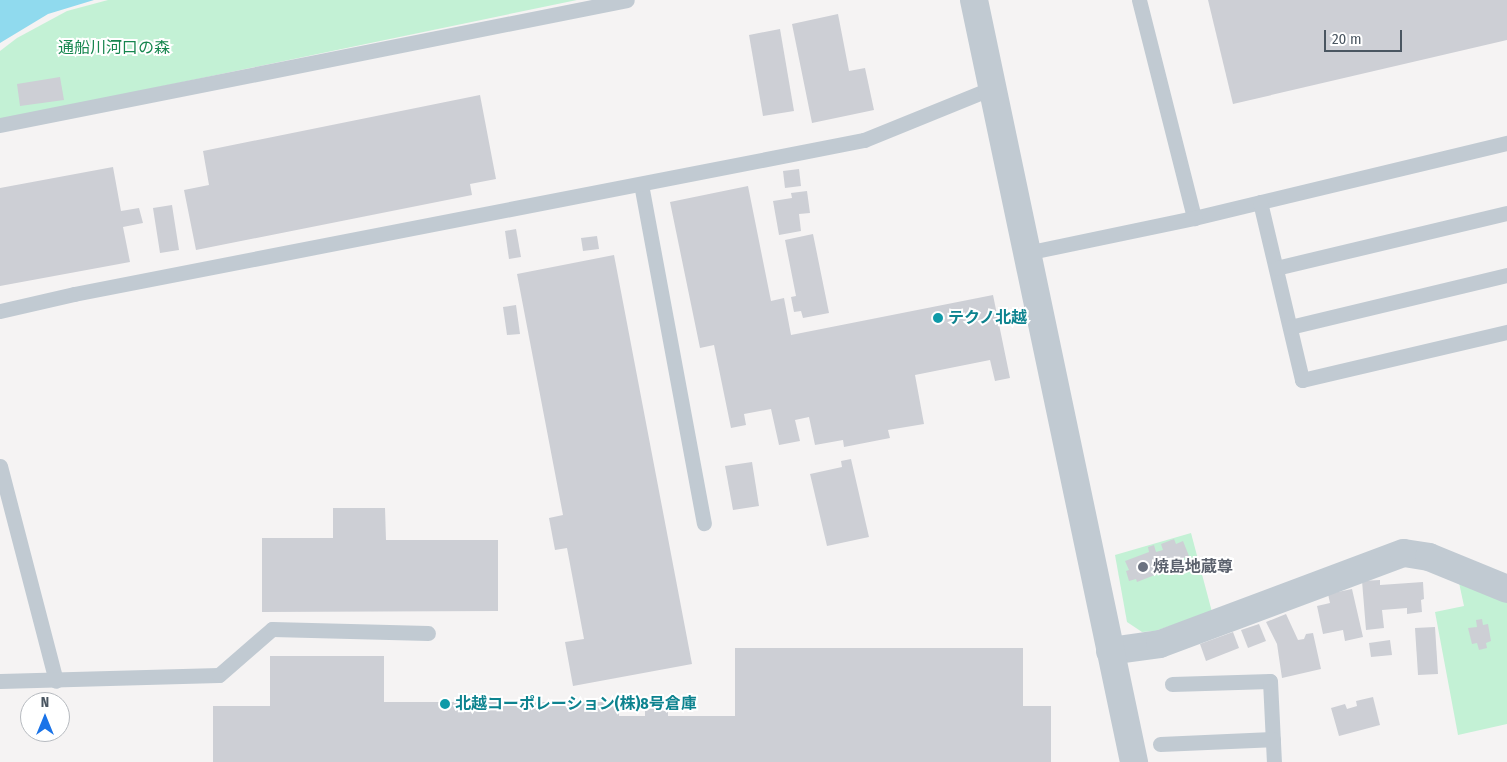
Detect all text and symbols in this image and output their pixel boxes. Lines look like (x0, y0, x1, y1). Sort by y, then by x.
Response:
scale bar (1327, 20, 1404, 52)
text: 20 m (1332, 30, 1362, 48)
park label: 通船川河口の森 (58, 38, 170, 58)
place label: テクノ北越 (948, 308, 1028, 328)
marker: テクノ北越 (932, 312, 944, 324)
place label: 焼島地蔵尊 (1153, 557, 1233, 577)
marker: 焼島地蔵尊 (1137, 561, 1149, 573)
north arrow (20, 692, 70, 742)
text: N (41, 694, 49, 711)
place label: 北越コーポレーション(株)8号倉庫 (455, 694, 697, 714)
marker: 北越コーポレーション(株)8号倉庫 (439, 698, 451, 710)

